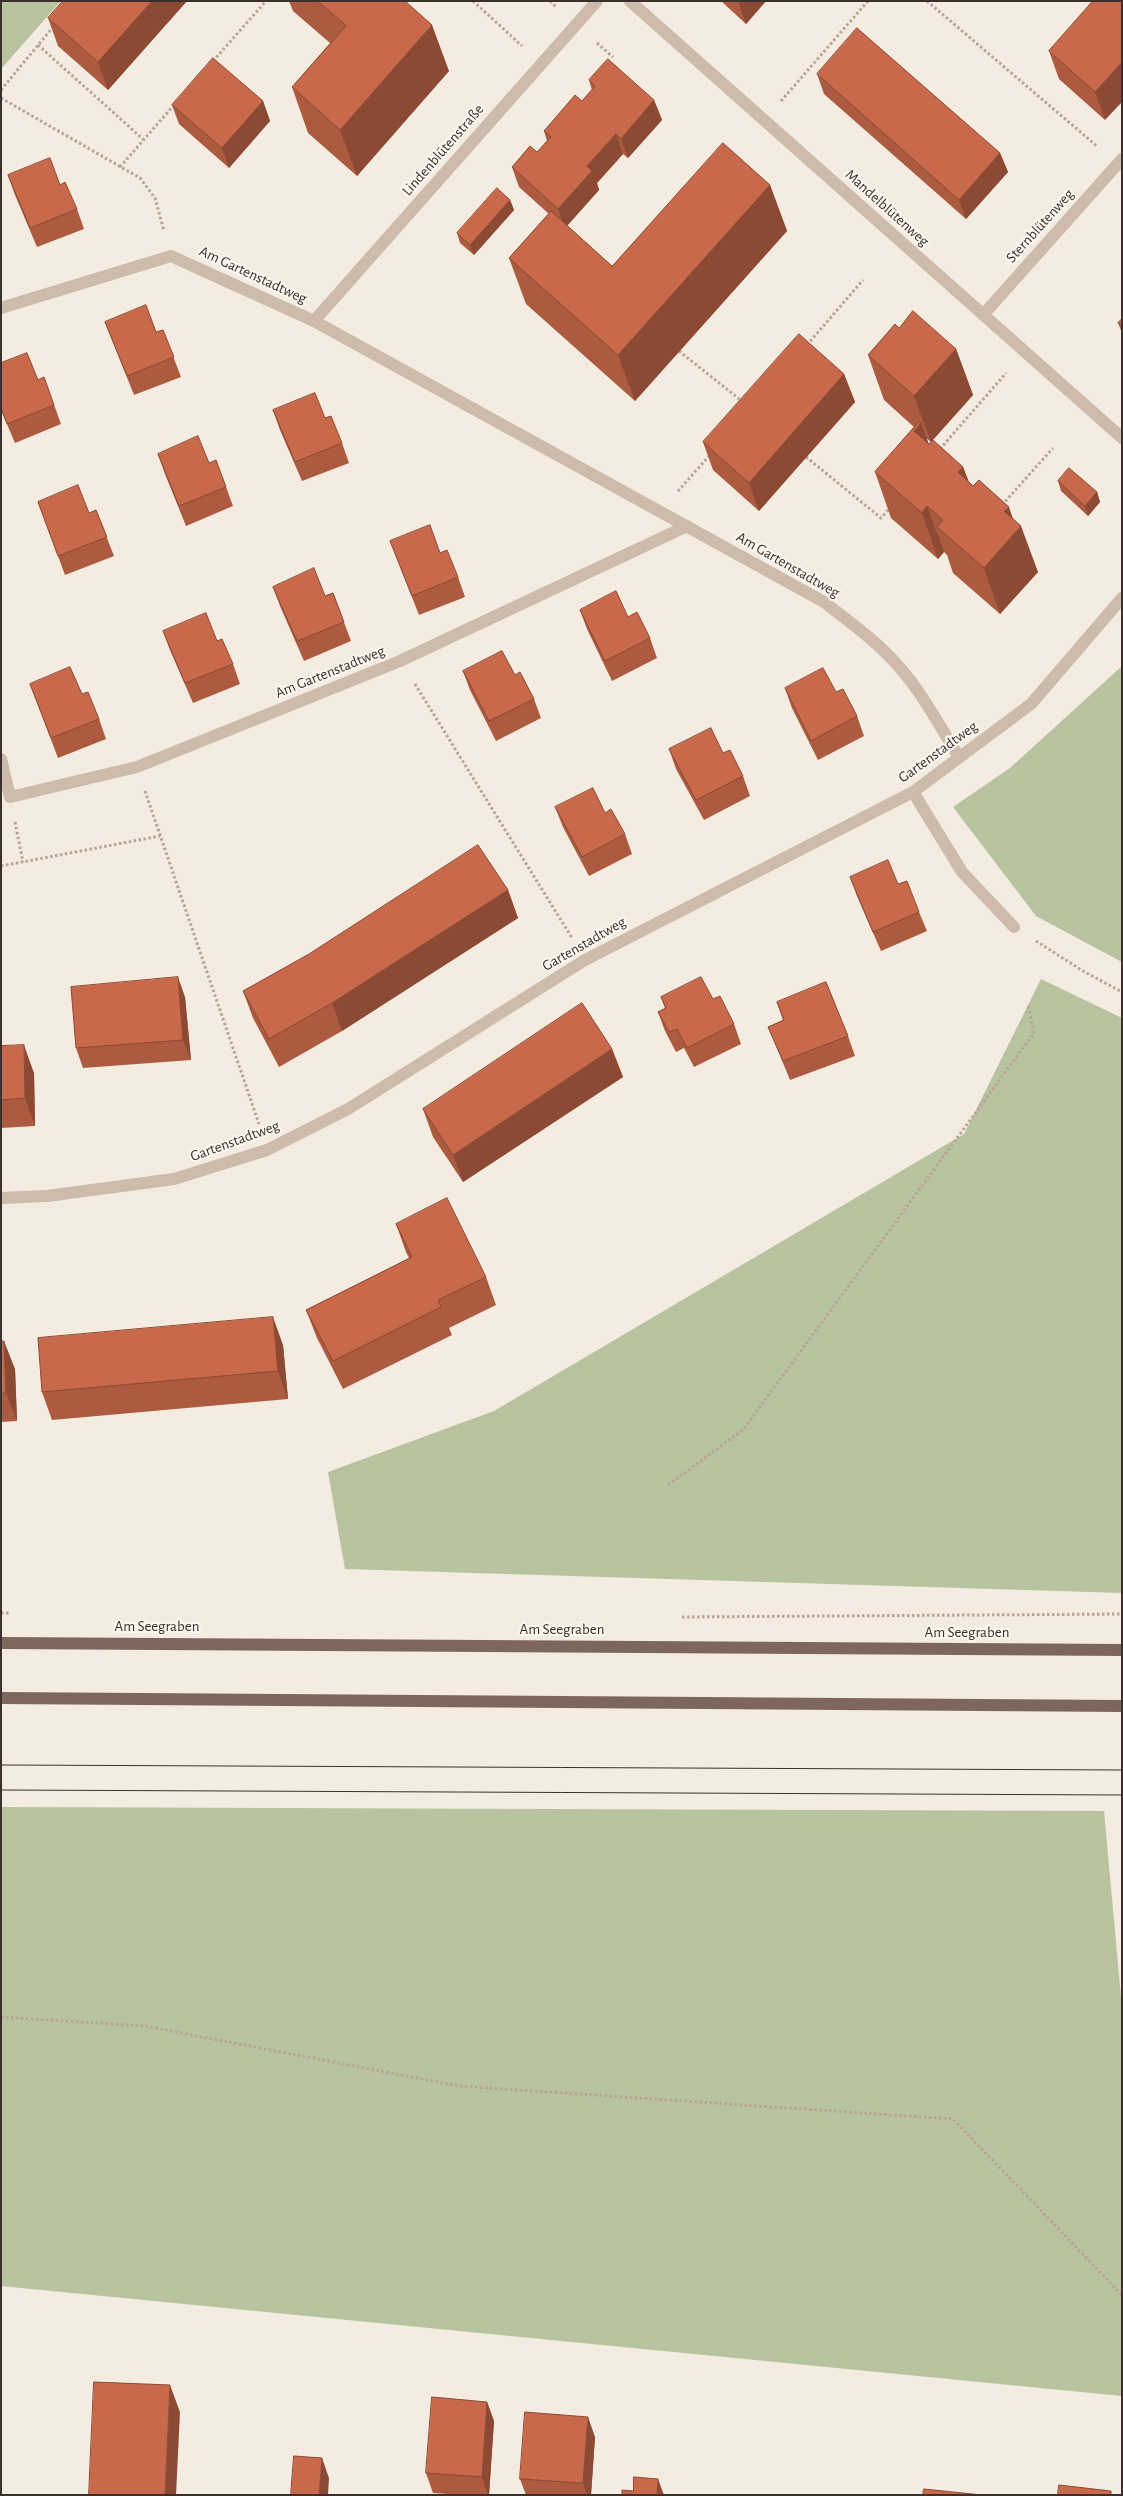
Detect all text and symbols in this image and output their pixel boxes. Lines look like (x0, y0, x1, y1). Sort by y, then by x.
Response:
street label: Lindenblütenstraße (398, 101, 488, 199)
street label: Mandelblütenweg (841, 166, 933, 250)
street label: Sternblütenweg (1002, 185, 1078, 267)
street label: Am Gartenstadtweg (196, 242, 310, 308)
street label: Am Gartenstadtweg (733, 528, 843, 602)
street label: Am Gartenstadtweg (273, 642, 387, 702)
street label: Gartenstadtweg (895, 717, 981, 787)
street label: Gartenstadtweg (539, 913, 629, 975)
street label: Gartenstadtweg (188, 1117, 282, 1165)
street label: Am Seegraben (115, 1617, 199, 1635)
street label: Am Seegraben (520, 1620, 604, 1638)
street label: Am Seegraben (925, 1623, 1009, 1641)

